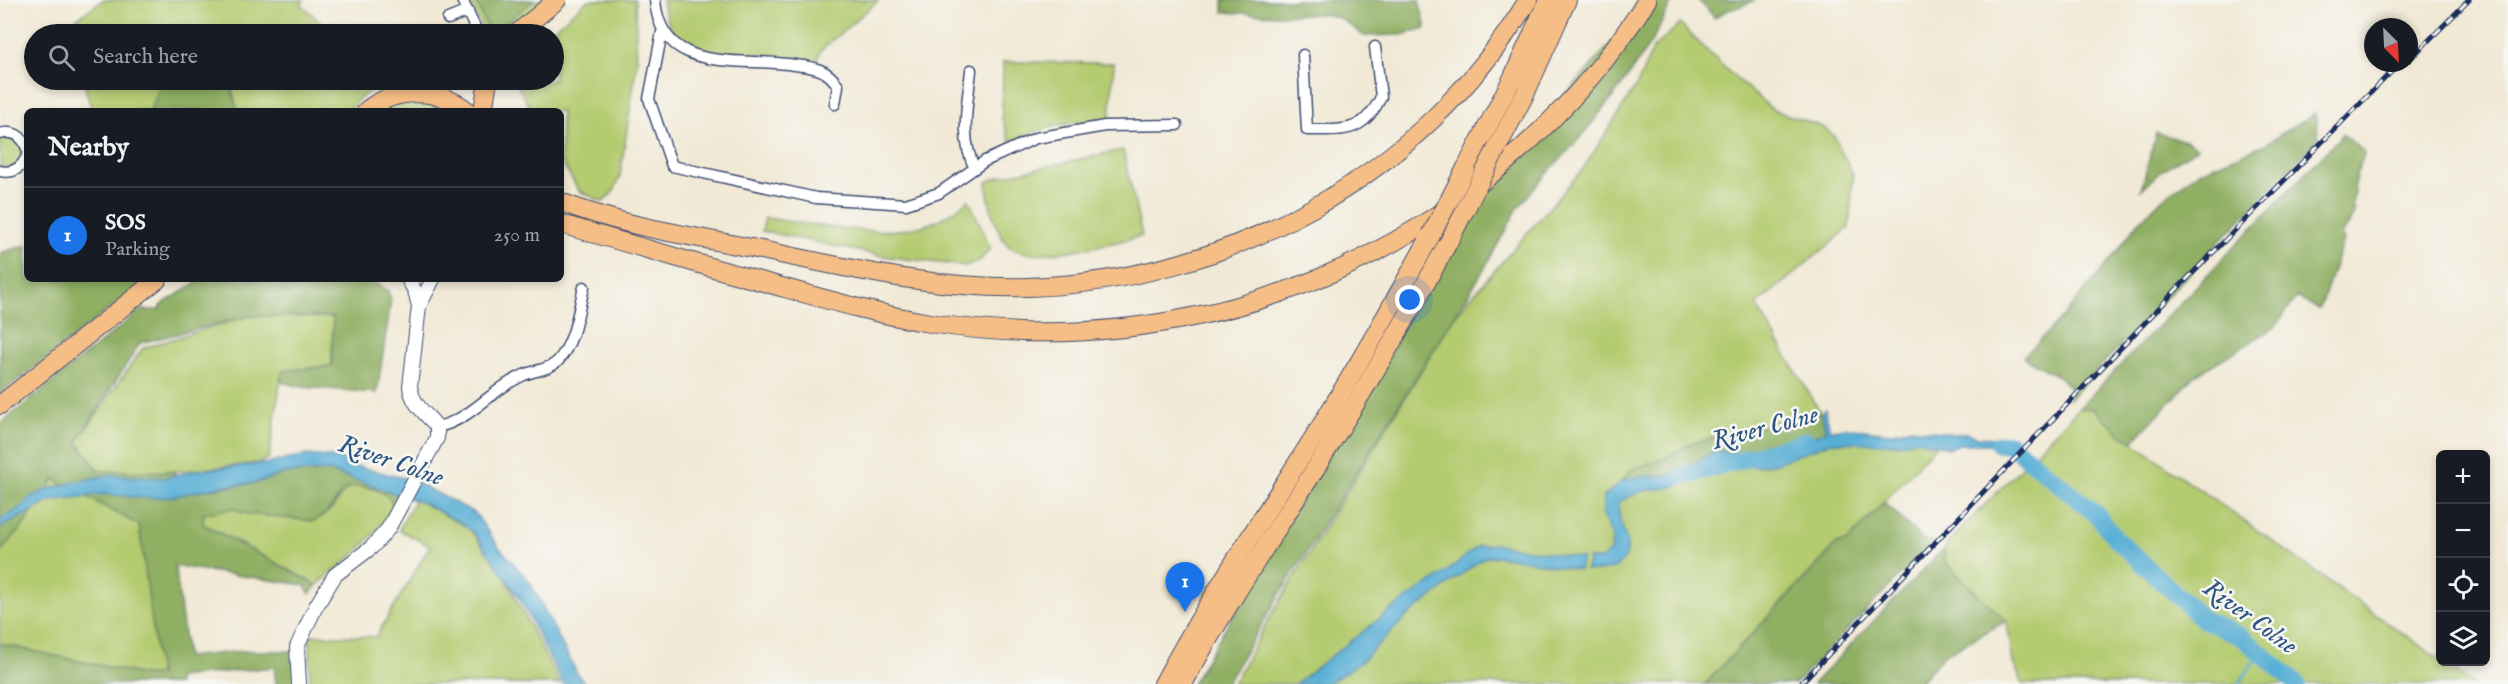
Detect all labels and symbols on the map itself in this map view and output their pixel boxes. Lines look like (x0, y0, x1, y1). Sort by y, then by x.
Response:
north arrow (2364, 18, 2418, 72)
your location (1395, 285, 1424, 314)
water label: River Colne (1708, 398, 1822, 458)
water label: River Colne (334, 428, 448, 494)
pin: 1 (1166, 562, 1204, 612)
water label: River Colne (2196, 572, 2304, 663)

